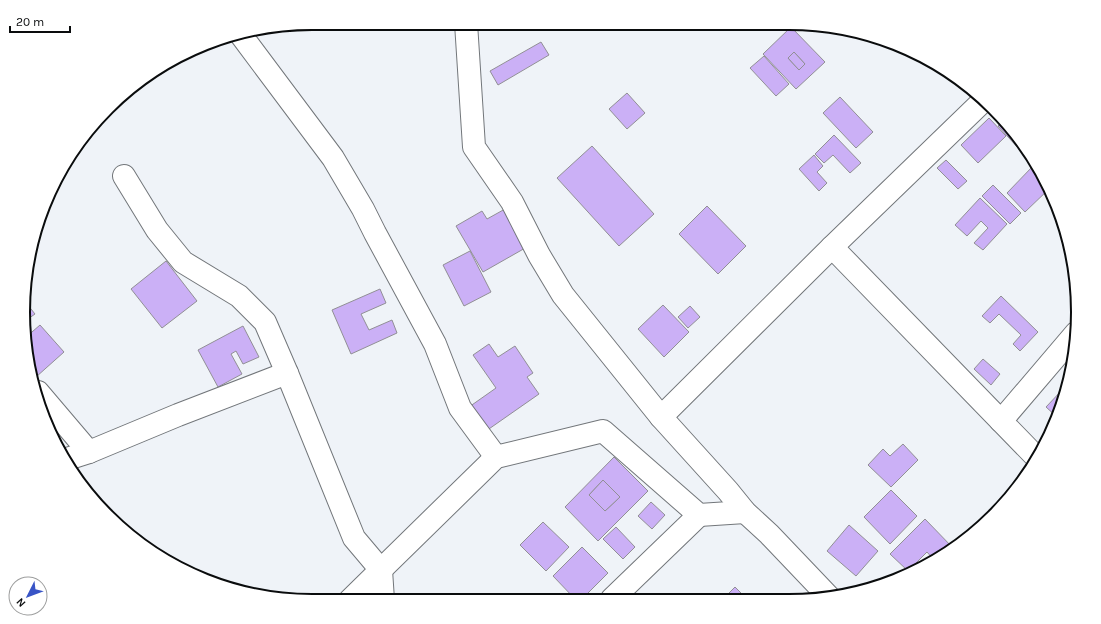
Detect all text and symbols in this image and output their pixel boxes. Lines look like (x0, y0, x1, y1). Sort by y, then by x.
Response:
scale bar (10, 8, 70, 34)
text: 20 m (16, 15, 44, 29)
north arrow (8, 576, 48, 616)
text: N (13, 595, 28, 610)

